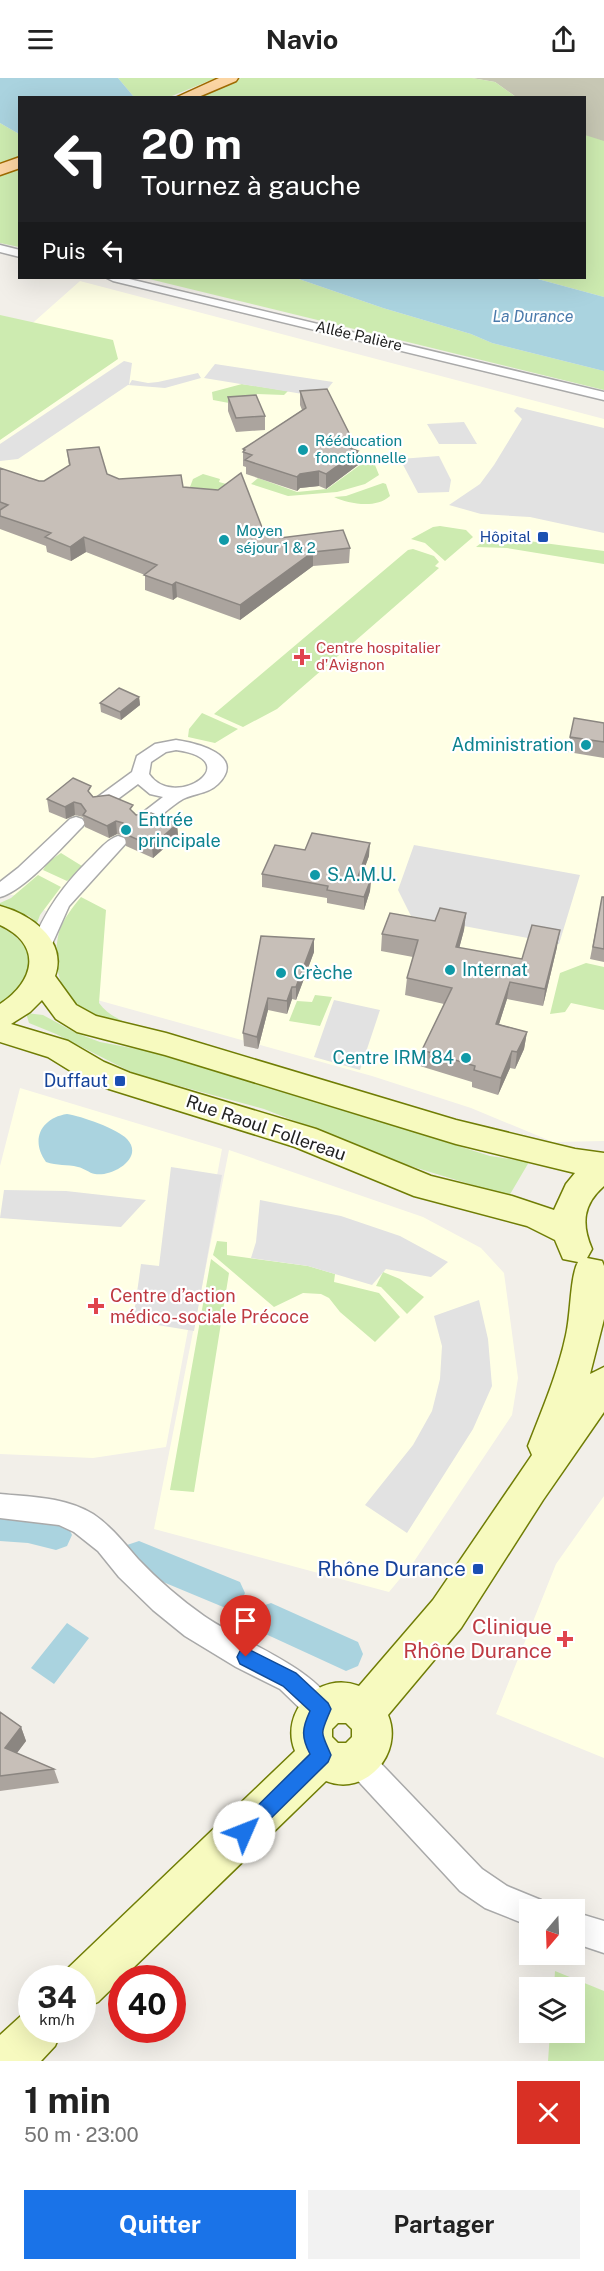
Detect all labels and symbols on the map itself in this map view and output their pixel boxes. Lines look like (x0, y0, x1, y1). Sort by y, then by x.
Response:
water label: La Durance (492, 307, 574, 326)
street label: Allée Palière (314, 317, 404, 354)
place label: Rééducation fonctionnelle (315, 432, 407, 466)
marker: Rééducation fonctionnelle (296, 443, 310, 457)
place label: Moyen séjour 1 & 2 (236, 522, 316, 556)
place label: Hôpital (480, 528, 531, 545)
marker: Hôpital (536, 530, 550, 544)
marker: Moyen séjour 1 & 2 (217, 533, 231, 547)
place label: Centre hospitalier d'Avignon (316, 639, 441, 673)
marker: Centre hospitalier d'Avignon (293, 648, 311, 666)
place label: Administration (451, 734, 574, 755)
marker: Administration (579, 738, 593, 752)
place label: Entrée principale (138, 809, 221, 851)
marker: Entrée principale (119, 823, 133, 837)
place label: S.A.M.U. (327, 864, 396, 885)
marker: S.A.M.U. (308, 868, 322, 882)
place label: Internat (462, 959, 528, 980)
place label: Crèche (293, 962, 353, 983)
marker: Internat (443, 963, 457, 977)
marker: Crèche (274, 966, 288, 980)
place label: Centre IRM 84 (333, 1047, 454, 1068)
marker: Centre IRM 84 (459, 1051, 473, 1065)
place label: Duffaut (44, 1070, 108, 1091)
marker: Duffaut (113, 1074, 127, 1088)
street label: Rue Raoul Follereau (183, 1090, 349, 1165)
place label: Centre d’action médico-sociale Précoce (110, 1285, 309, 1327)
marker: Centre d’action médico-sociale Précoce (87, 1297, 105, 1315)
place label: Rhône Durance (317, 1556, 466, 1581)
marker: Rhône Durance (471, 1562, 485, 1576)
pin (220, 1595, 271, 1657)
place label: Clinique Rhône Durance (403, 1614, 552, 1663)
marker: Clinique Rhône Durance (556, 1630, 574, 1648)
position arrow (212, 1800, 276, 1864)
north arrow (519, 1899, 585, 1965)
speed limit sign: 40 (108, 1965, 186, 2043)

